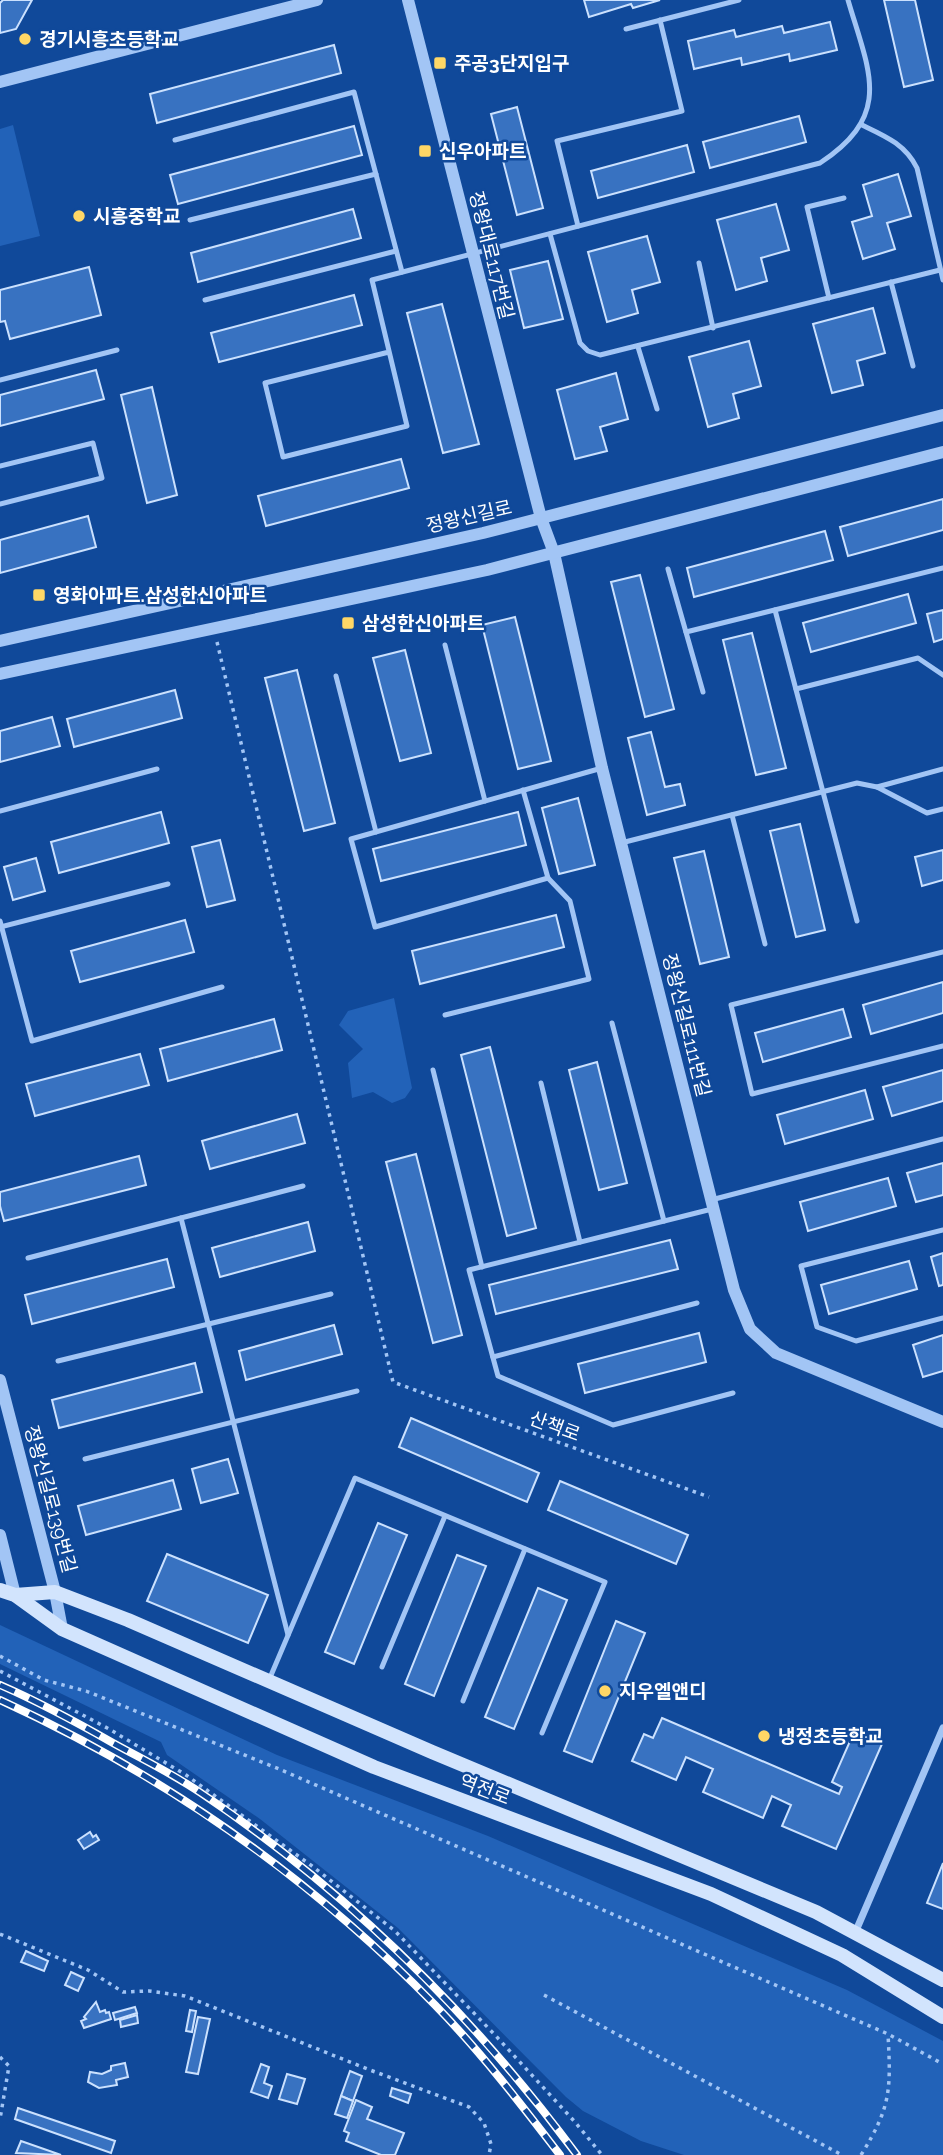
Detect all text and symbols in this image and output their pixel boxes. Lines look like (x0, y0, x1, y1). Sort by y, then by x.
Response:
place label: 경기시흥초등학교 (39, 28, 179, 50)
marker: 경기시흥초등학교 (17, 31, 33, 47)
place label: 주공3단지입구 (454, 52, 569, 74)
marker: 주공3단지입구 (432, 55, 448, 71)
place label: 신우아파트 (439, 140, 526, 162)
marker: 신우아파트 (417, 143, 433, 159)
street label: 정왕대로117번길 (465, 189, 519, 321)
place label: 시흥중학교 (93, 205, 180, 227)
marker: 시흥중학교 (71, 208, 87, 224)
street label: 정왕신길로 (424, 495, 514, 537)
place label: 영화아파트.삼성한신아파트 (53, 584, 267, 606)
marker: 영화아파트.삼성한신아파트 (31, 587, 47, 603)
place label: 삼성한신아파트 (362, 612, 484, 634)
marker: 삼성한신아파트 (340, 615, 356, 631)
street label: 정왕신길로111번길 (659, 951, 715, 1099)
street label: 산책로 (527, 1407, 583, 1445)
street label: 정왕신길로139번길 (21, 1423, 81, 1575)
place label: 지우엘앤디 (619, 1680, 706, 1702)
marker: 지우엘앤디 (597, 1683, 613, 1699)
place label: 냉정초등학교 (778, 1725, 883, 1747)
marker: 냉정초등학교 (756, 1728, 772, 1744)
street label: 역전로 (457, 1769, 513, 1809)

